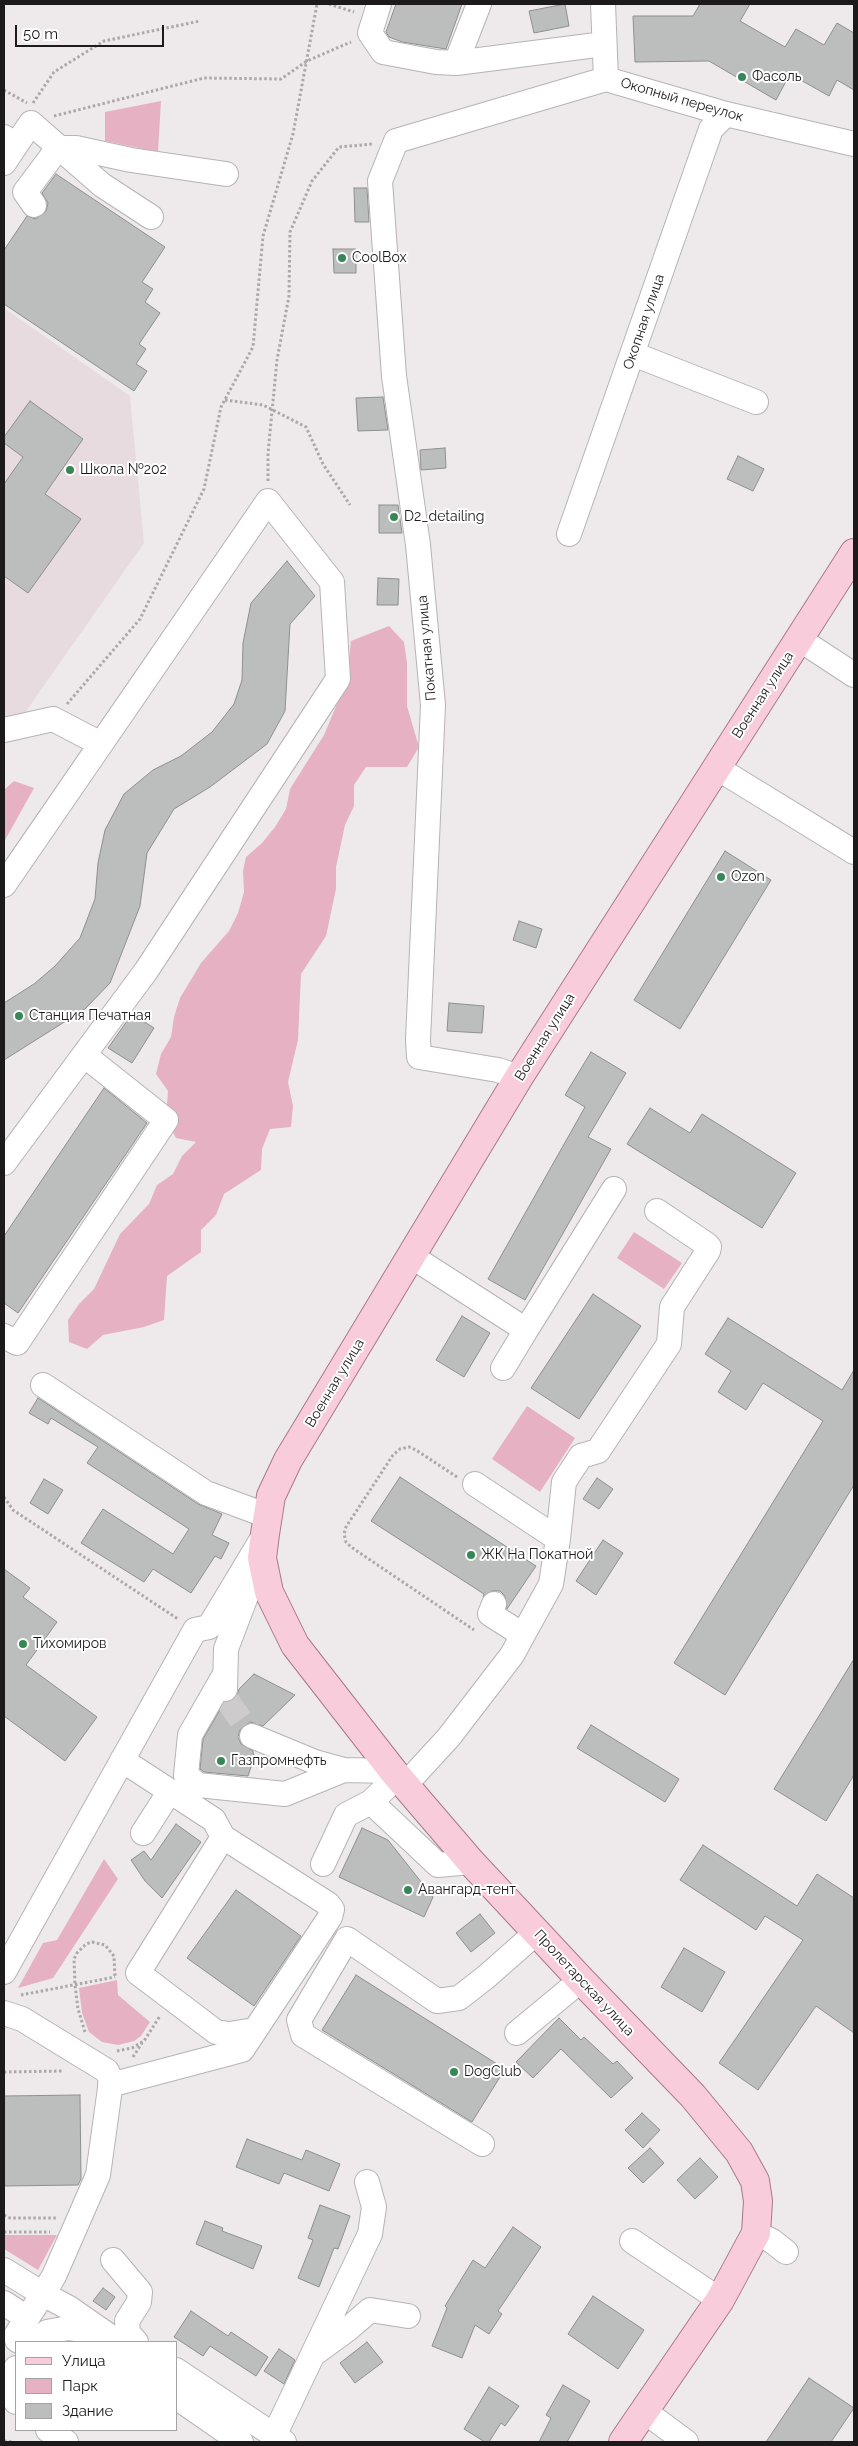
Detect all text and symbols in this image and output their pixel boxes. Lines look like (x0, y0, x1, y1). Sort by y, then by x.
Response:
scale bar (18, 15, 166, 47)
text: 50 m (23, 25, 58, 43)
place label: Фасоль (752, 69, 802, 85)
marker: Фасоль (736, 71, 748, 83)
street label: Окопный переулок (619, 74, 745, 126)
place label: CoolBox (352, 250, 406, 266)
marker: CoolBox (336, 252, 348, 264)
street label: Окопная улица (620, 272, 668, 372)
place label: Школа №202 (80, 462, 167, 478)
marker: Школа №202 (64, 464, 76, 476)
place label: D2_detailing (404, 509, 484, 525)
marker: D2_detailing (388, 511, 400, 523)
street label: Покатная улица (414, 594, 440, 702)
street label: Военная улица (729, 648, 797, 742)
place label: Ozon (731, 869, 765, 885)
marker: Ozon (715, 871, 727, 883)
street label: Военная улица (511, 990, 579, 1084)
place label: Станция Печатная (29, 1008, 151, 1024)
marker: Станция Печатная (13, 1010, 25, 1022)
street label: Военная улица (302, 1336, 368, 1430)
place label: ЖК На Покатной (481, 1547, 593, 1563)
marker: ЖК На Покатной (465, 1549, 477, 1561)
place label: Тихомиров (33, 1636, 107, 1652)
marker: Тихомиров (17, 1638, 29, 1650)
place label: Газпромнефть (231, 1753, 327, 1769)
marker: Газпромнефть (215, 1755, 227, 1767)
place label: Авангард-тент (418, 1882, 516, 1898)
marker: Авангард-тент (402, 1884, 414, 1896)
street label: Пролетарская улица (530, 1926, 638, 2040)
place label: DogClub (464, 2064, 521, 2080)
marker: DogClub (448, 2066, 460, 2078)
legend (15, 2341, 178, 2431)
text: Улица (62, 2352, 106, 2370)
text: Парк (62, 2377, 98, 2395)
text: Здание (62, 2402, 113, 2420)

